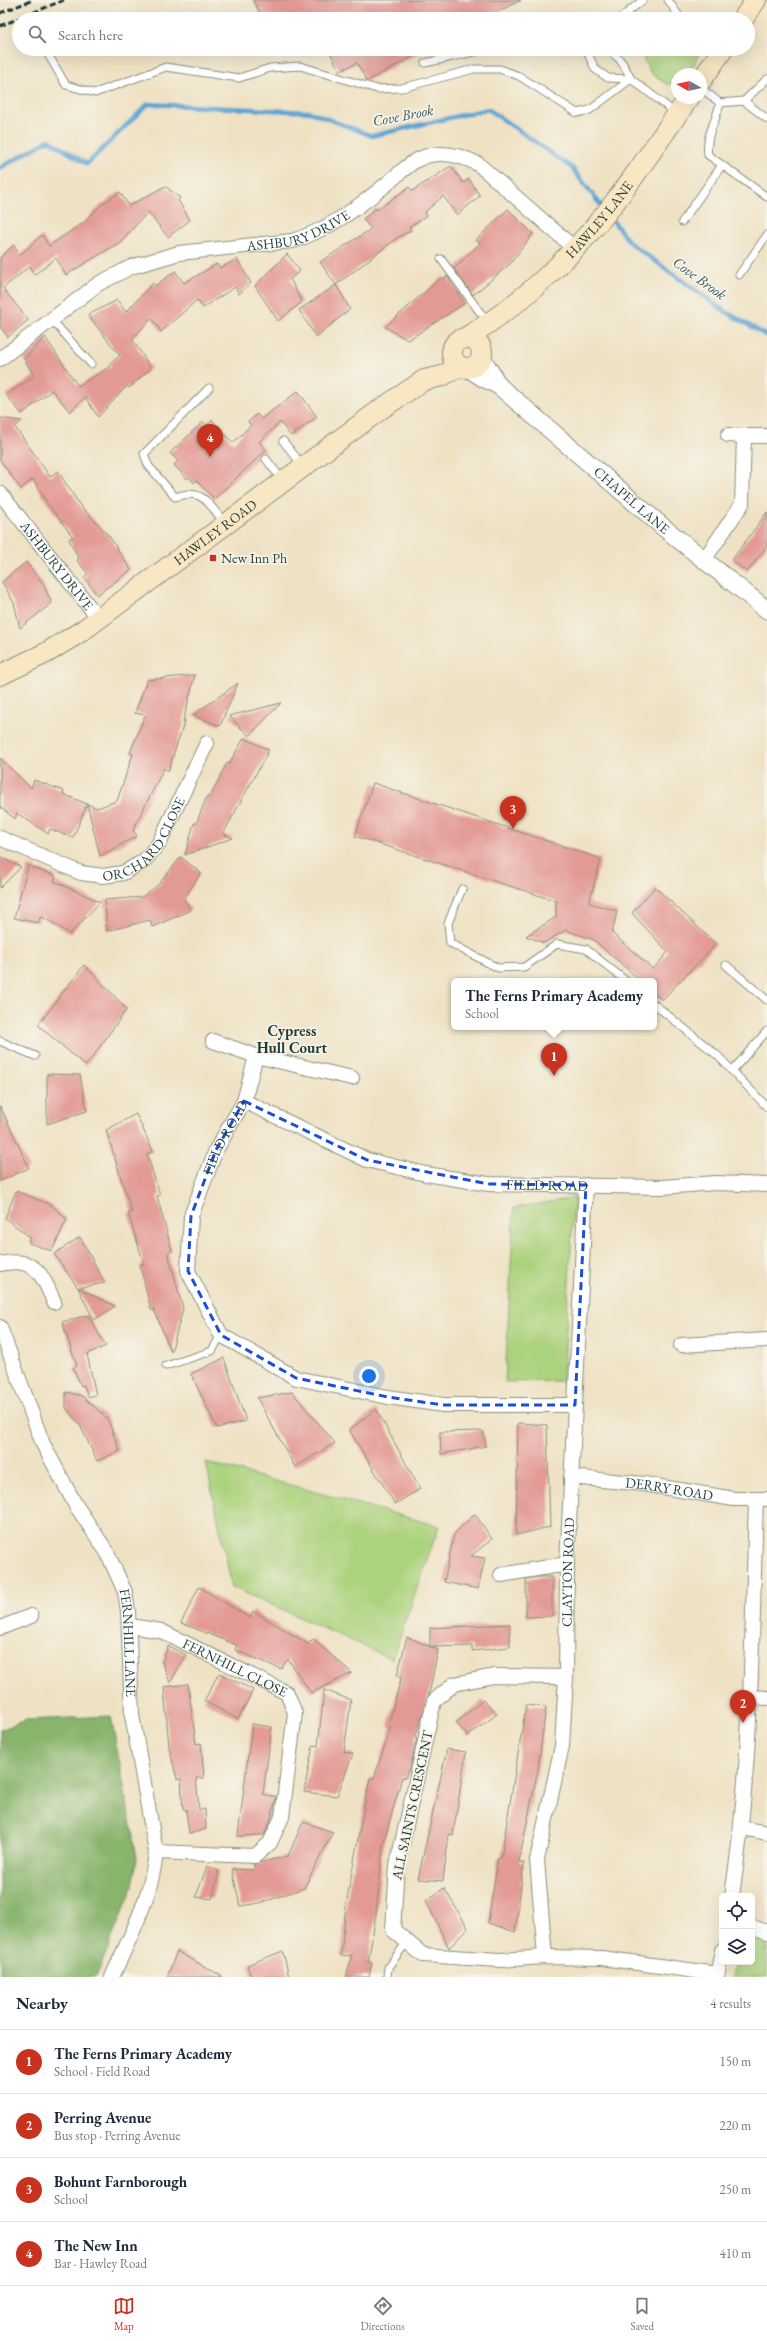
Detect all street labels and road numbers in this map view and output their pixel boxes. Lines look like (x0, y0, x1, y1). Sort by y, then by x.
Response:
street label: HAWLEY LANE (562, 177, 637, 262)
street label: ASHBURY DRIVE (245, 206, 353, 255)
street label: CHAPEL LANE (590, 463, 673, 538)
street label: HAWLEY ROAD (170, 495, 261, 569)
street label: ASHBURY DRIVE (16, 516, 98, 614)
street label: ORCHARD CLOSE (101, 794, 189, 885)
street label: FIELD ROAD (199, 1096, 252, 1177)
street label: FIELD ROAD (506, 1175, 589, 1195)
street label: DERRY ROAD (625, 1473, 715, 1504)
street label: CLAYTON ROAD (557, 1517, 578, 1627)
street label: FERNHILL LANE (116, 1587, 140, 1697)
street label: FERNHILL CLOSE (180, 1634, 291, 1701)
street label: ALL SAINTS CRESCENT (387, 1728, 437, 1882)

